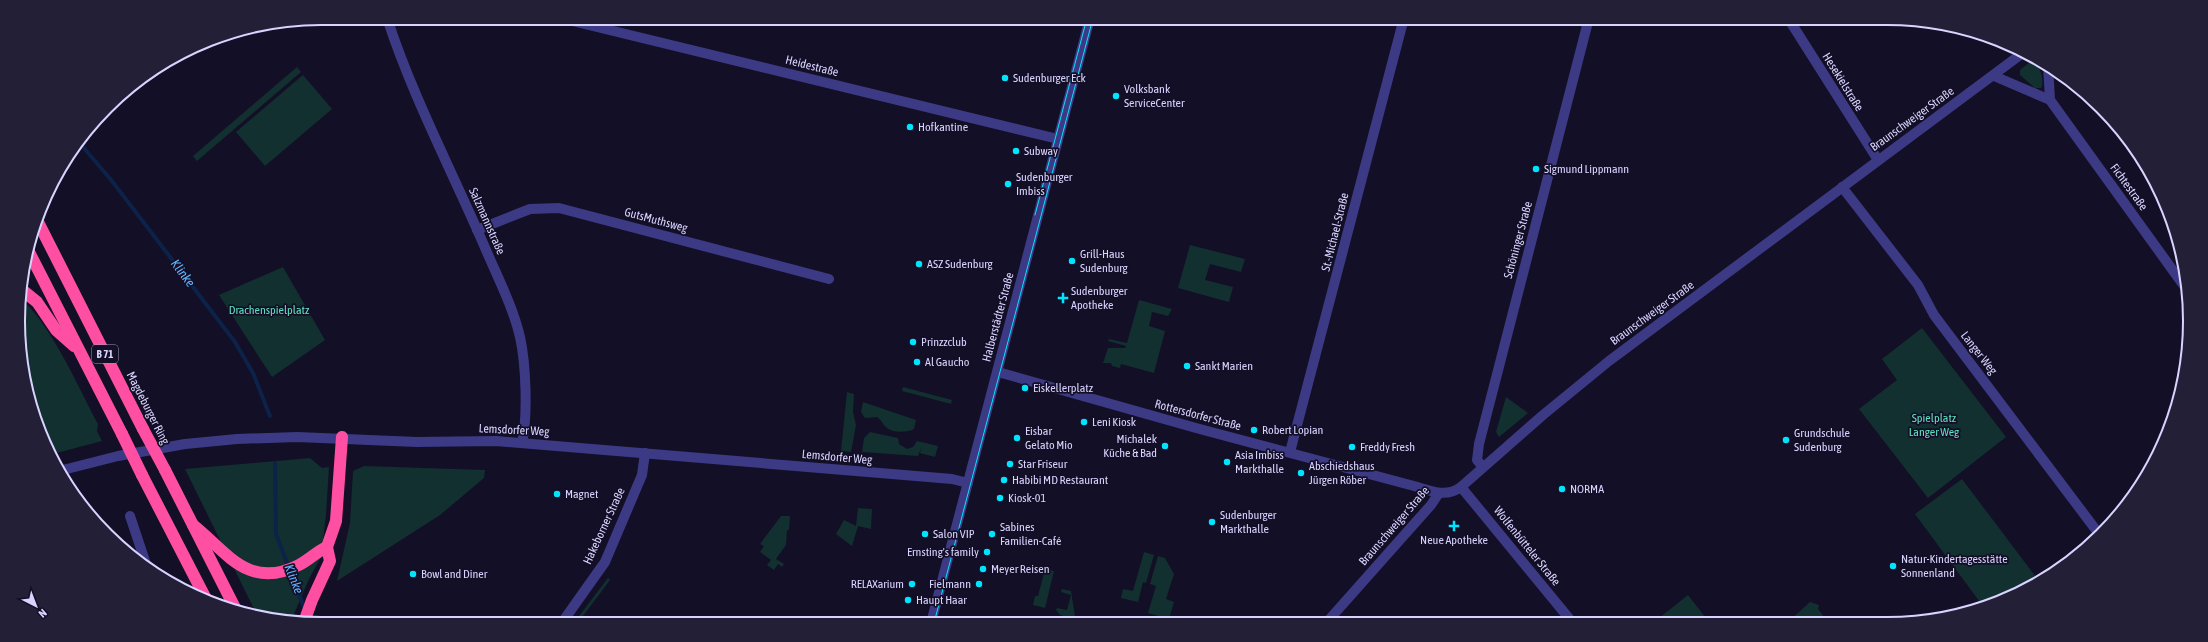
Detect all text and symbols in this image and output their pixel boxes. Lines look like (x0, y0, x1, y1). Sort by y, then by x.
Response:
street label: Hesekielstraße (1820, 50, 1866, 114)
street label: Heidestraße (784, 53, 840, 79)
place label: Sudenburger Eck (1013, 71, 1087, 85)
marker: Sudenburger Eck (1000, 73, 1010, 83)
place label: Volksbank ServiceCenter (1124, 82, 1185, 110)
street label: Braunschweiger Straße (1867, 84, 1957, 154)
marker: Volksbank ServiceCenter (1111, 91, 1121, 101)
place label: Hofkantine (918, 120, 968, 134)
marker: Hofkantine (905, 122, 915, 132)
place label: Subway (1024, 144, 1058, 158)
marker: Subway (1011, 146, 1021, 156)
street label: Fichtestraße (2107, 161, 2151, 213)
place label: Sigmund Lippmann (1544, 162, 1629, 176)
marker: Sigmund Lippmann (1531, 164, 1541, 174)
place label: Sudenburger Imbiss (1016, 170, 1073, 198)
marker: Sudenburger Imbiss (1003, 179, 1013, 189)
street label: Salzmannstraße (466, 185, 508, 257)
street label: St.-Michael-Straße (1318, 191, 1352, 273)
street label: Schöninger Straße (1501, 200, 1535, 280)
street label: GutsMuthsweg (623, 205, 690, 235)
place label: Grill-Haus Sudenburg (1080, 247, 1128, 275)
water label: Klinke (168, 256, 198, 290)
marker: Grill-Haus Sudenburg (1067, 256, 1077, 266)
place label: ASZ Sudenburg (927, 257, 993, 271)
marker: ASZ Sudenburg (914, 259, 924, 269)
street label: Halberstädter Straße (979, 271, 1017, 363)
street label: Braunschweiger Straße (1607, 278, 1697, 348)
place label: Sudenburger Apotheke (1071, 284, 1128, 312)
marker: Sudenburger Apotheke (1058, 293, 1068, 303)
park label: Drachenspielplatz (229, 303, 310, 317)
street label: Langer Weg (1958, 329, 2001, 378)
place label: Prinzzclub (921, 335, 967, 349)
marker: Prinzzclub (908, 337, 918, 347)
road number: B 71 (92, 345, 118, 363)
place label: Al Gaucho (925, 355, 970, 369)
marker: Al Gaucho (912, 357, 922, 367)
place label: Sankt Marien (1195, 359, 1253, 373)
marker: Sankt Marien (1182, 361, 1192, 371)
street label: Magdeburger Ring (124, 369, 173, 447)
place label: Eiskellerplatz (1033, 381, 1094, 395)
marker: Eiskellerplatz (1020, 383, 1030, 393)
street label: Rottersdorfer Straße (1153, 397, 1243, 433)
park label: Spielplatz Langer Weg (1909, 411, 1960, 439)
place label: Leni Kiosk (1092, 415, 1137, 429)
marker: Leni Kiosk (1079, 417, 1089, 427)
street label: Lemsdorfer Weg (478, 421, 550, 439)
place label: Robert Lopian (1262, 423, 1323, 437)
place label: Eisbar Gelato Mio (1025, 424, 1073, 452)
marker: Robert Lopian (1249, 425, 1259, 435)
place label: Grundschule Sudenburg (1794, 426, 1850, 454)
place label: Michalek Küche & Bad (1103, 432, 1158, 460)
marker: Eisbar Gelato Mio (1012, 433, 1022, 443)
marker: Grundschule Sudenburg (1781, 435, 1791, 445)
place label: Freddy Fresh (1360, 440, 1415, 454)
marker: Michalek Küche & Bad (1160, 441, 1170, 451)
marker: Freddy Fresh (1347, 442, 1357, 452)
street label: Lemsdorfer Weg (801, 447, 874, 467)
place label: Asia Imbiss Markthalle (1235, 448, 1284, 476)
place label: Star Friseur (1018, 457, 1068, 471)
marker: Asia Imbiss Markthalle (1222, 457, 1232, 467)
marker: Star Friseur (1005, 459, 1015, 469)
place label: Abschiedshaus Jürgen Röber (1309, 459, 1375, 487)
marker: Abschiedshaus Jürgen Röber (1296, 468, 1306, 478)
place label: Habibi MD Restaurant (1012, 473, 1109, 487)
marker: Habibi MD Restaurant (999, 475, 1009, 485)
place label: NORMA (1570, 482, 1604, 496)
street label: Braunschweiger Straße (1356, 484, 1432, 568)
marker: NORMA (1557, 484, 1567, 494)
street label: Hakeborner Straße (580, 486, 628, 566)
place label: Magnet (565, 487, 599, 501)
marker: Magnet (552, 489, 562, 499)
place label: Kiosk-01 (1008, 491, 1046, 505)
marker: Kiosk-01 (995, 493, 1005, 503)
street label: Wolfenbütteler Straße (1491, 504, 1563, 588)
place label: Sudenburger Markthalle (1220, 508, 1277, 536)
marker: Sudenburger Markthalle (1207, 517, 1217, 527)
place label: Sabines Familien-Café (1000, 520, 1062, 548)
marker: Neue Apotheke (1449, 521, 1459, 531)
place label: Salon VIP (933, 527, 975, 541)
marker: Salon VIP (920, 529, 930, 539)
marker: Sabines Familien-Café (987, 529, 997, 539)
place label: Neue Apotheke (1420, 533, 1488, 547)
place label: Ernsting's family (907, 545, 979, 559)
marker: Ernsting's family (982, 547, 992, 557)
place label: Natur-Kindertagesstätte Sonnenland (1901, 552, 2008, 580)
marker: Natur-Kindertagesstätte Sonnenland (1888, 561, 1898, 571)
water label: Klinke (282, 562, 306, 596)
place label: Meyer Reisen (991, 562, 1050, 576)
marker: Meyer Reisen (978, 564, 988, 574)
place label: Bowl and Diner (421, 567, 488, 581)
marker: Bowl and Diner (408, 569, 418, 579)
place label: RELAXarium (851, 577, 904, 591)
place label: Fielmann (929, 577, 971, 591)
marker: RELAXarium (907, 579, 917, 589)
marker: Fielmann (974, 579, 984, 589)
north arrow (16, 586, 56, 626)
place label: Haupt Haar (916, 593, 967, 607)
marker: Haupt Haar (903, 595, 913, 605)
text: N (36, 607, 49, 620)

